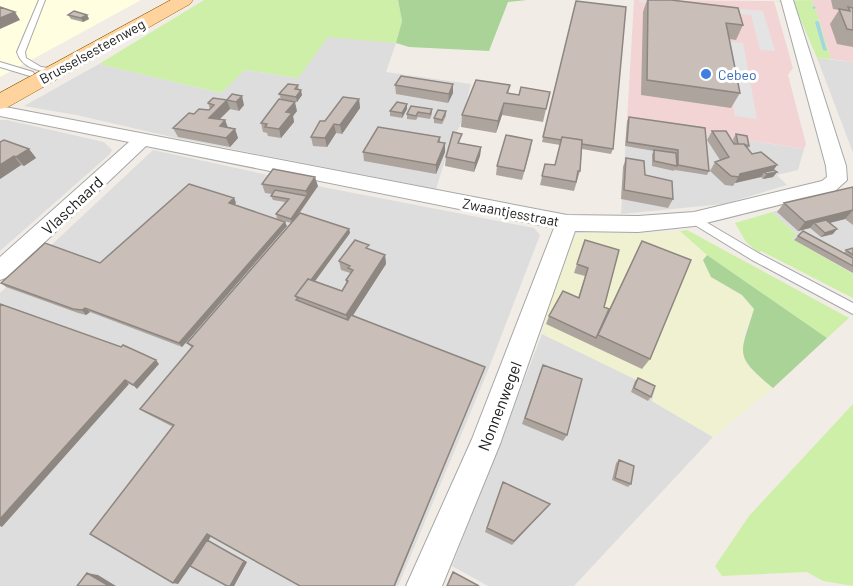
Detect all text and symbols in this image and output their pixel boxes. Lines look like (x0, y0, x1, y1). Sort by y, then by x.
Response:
street label: Brusselsesteenweg (36, 15, 148, 87)
place label: Cebeo (718, 66, 757, 83)
marker: Cebeo (699, 67, 713, 81)
street label: Vlaschaard (37, 172, 107, 238)
street label: Zwaantjesstraat (461, 194, 561, 230)
street label: Nonnenwegel (473, 359, 525, 453)

